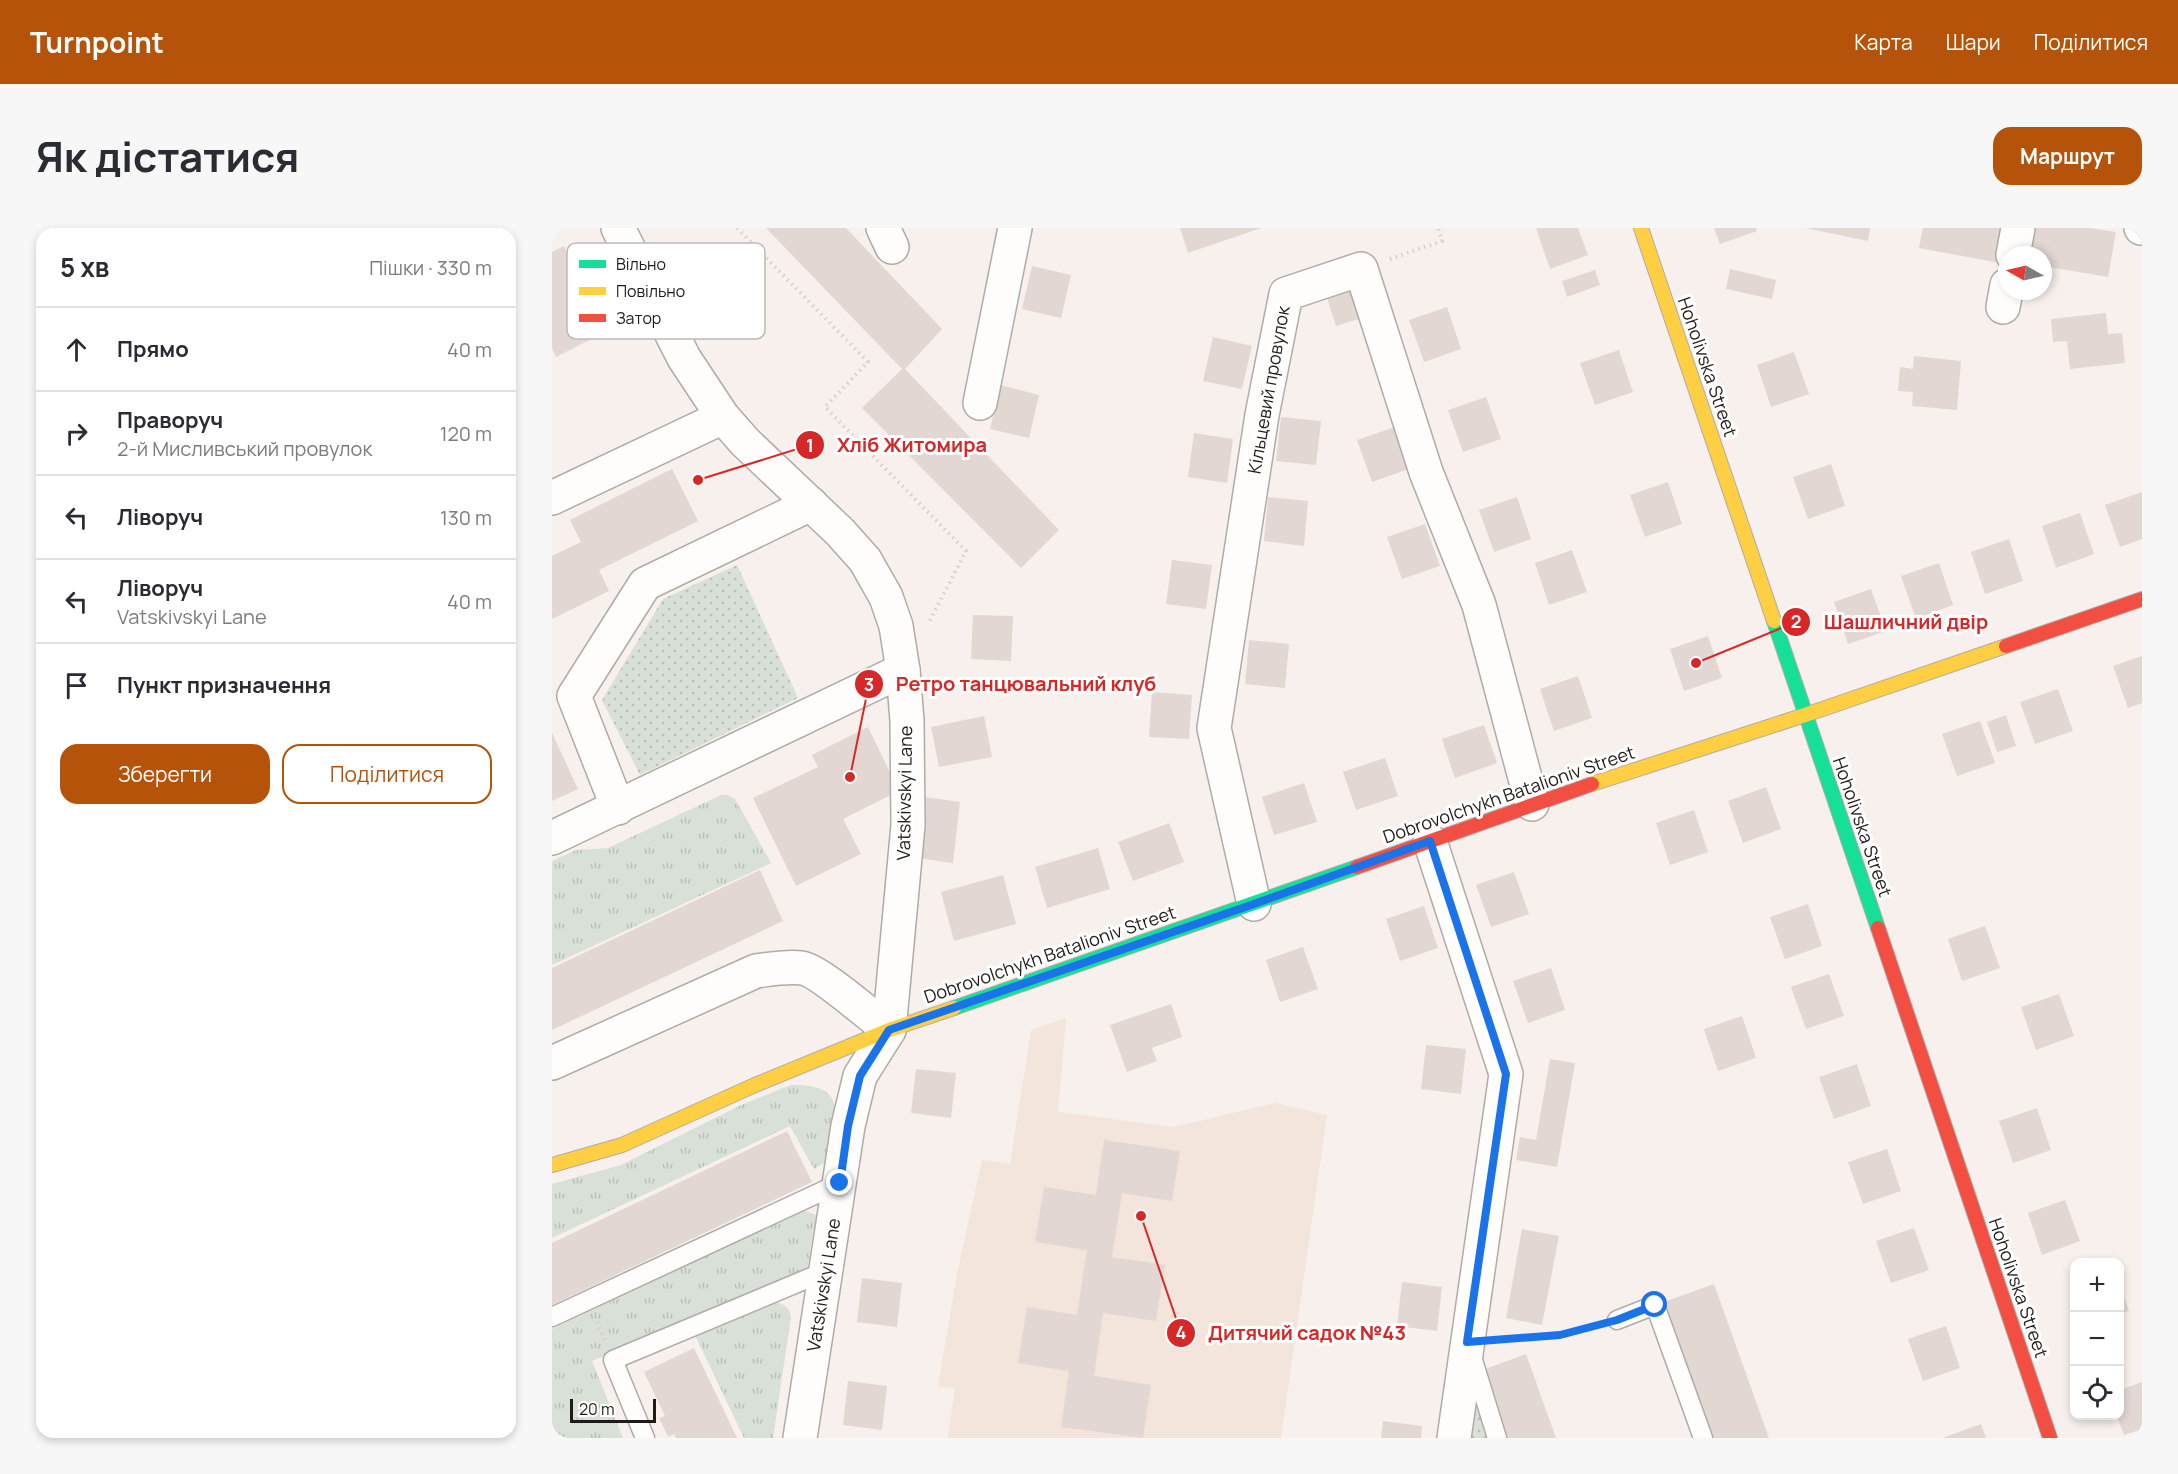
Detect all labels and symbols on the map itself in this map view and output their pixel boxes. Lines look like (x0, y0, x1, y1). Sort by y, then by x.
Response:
legend (567, 243, 765, 339)
north arrow (1998, 246, 2052, 300)
text: Вільно (616, 253, 666, 275)
text: Повільно (616, 280, 685, 302)
street label: Hoholivska Street (1673, 294, 1743, 440)
street label: Кільцевий провулок (1241, 303, 1295, 476)
text: Затор (616, 307, 661, 329)
callout: Хліб Житомира (795, 426, 999, 464)
text: Хліб Житомира (837, 431, 987, 458)
text: 1 (806, 433, 814, 457)
callout: Шашличний двір (1781, 603, 2000, 641)
text: Шашличний двір (1824, 608, 1988, 635)
text: 2 (1791, 609, 1801, 633)
callout: Ретро танцювальний клуб (854, 665, 1168, 703)
text: Ретро танцювальний клуб (896, 670, 1156, 697)
text: 3 (864, 672, 874, 696)
street label: Vatskivskyi Lane (891, 725, 917, 861)
street label: Dobrovolchykh Batalioniv Street (1380, 740, 1638, 849)
street label: Hoholivska Street (1828, 754, 1898, 900)
street label: Dobrovolchykh Batalioniv Street (921, 900, 1179, 1009)
route end (826, 1169, 852, 1195)
street label: Hoholivska Street (1984, 1215, 2054, 1361)
street label: Vatskivskyi Lane (801, 1216, 845, 1353)
route start (1641, 1291, 1667, 1317)
callout: Дитячий садок №43 (1166, 1314, 1419, 1352)
text: Дитячий садок №43 (1208, 1319, 1406, 1346)
text: 4 (1176, 1320, 1187, 1344)
scale bar (570, 1396, 656, 1424)

